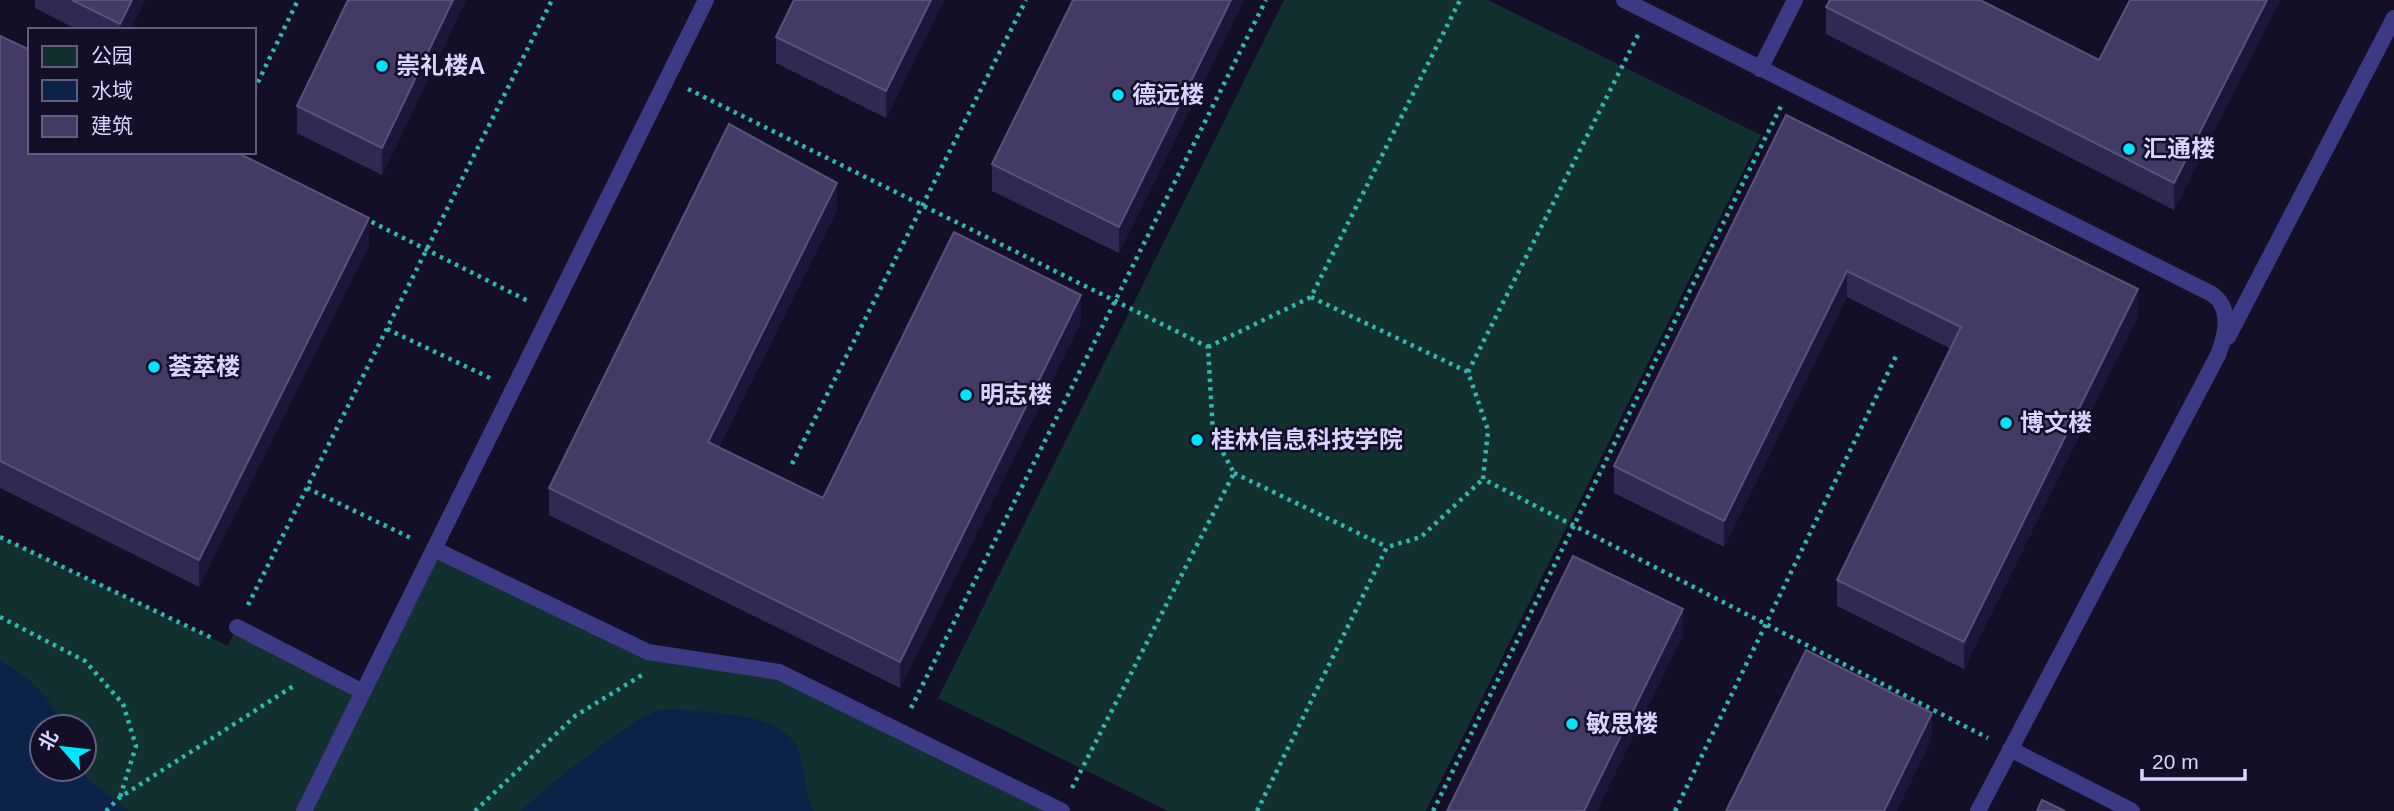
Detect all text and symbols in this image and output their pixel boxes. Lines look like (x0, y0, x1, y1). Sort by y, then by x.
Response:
legend (28, 28, 256, 154)
text: 公园 (91, 44, 133, 67)
place label: 崇礼楼A (396, 52, 485, 79)
marker: 崇礼楼A (374, 58, 390, 74)
text: 水域 (91, 79, 133, 102)
place label: 德远楼 (1132, 81, 1204, 108)
marker: 德远楼 (1110, 87, 1126, 103)
text: 建筑 (91, 114, 133, 137)
place label: 汇通楼 (2143, 135, 2215, 162)
marker: 汇通楼 (2121, 141, 2137, 157)
place label: 荟萃楼 (168, 353, 240, 380)
marker: 荟萃楼 (146, 359, 162, 375)
place label: 明志楼 (980, 381, 1052, 408)
marker: 明志楼 (958, 387, 974, 403)
place label: 博文楼 (2020, 409, 2092, 436)
marker: 博文楼 (1998, 415, 2014, 431)
place label: 桂林信息科技学院 (1211, 426, 1403, 453)
marker: 桂林信息科技学院 (1189, 432, 1205, 448)
place label: 敏思楼 (1586, 710, 1658, 737)
north arrow (28, 713, 98, 783)
marker: 敏思楼 (1564, 716, 1580, 732)
text: 北 (35, 727, 62, 754)
scale bar (2142, 738, 2245, 782)
text: 20 m (2152, 750, 2199, 773)

